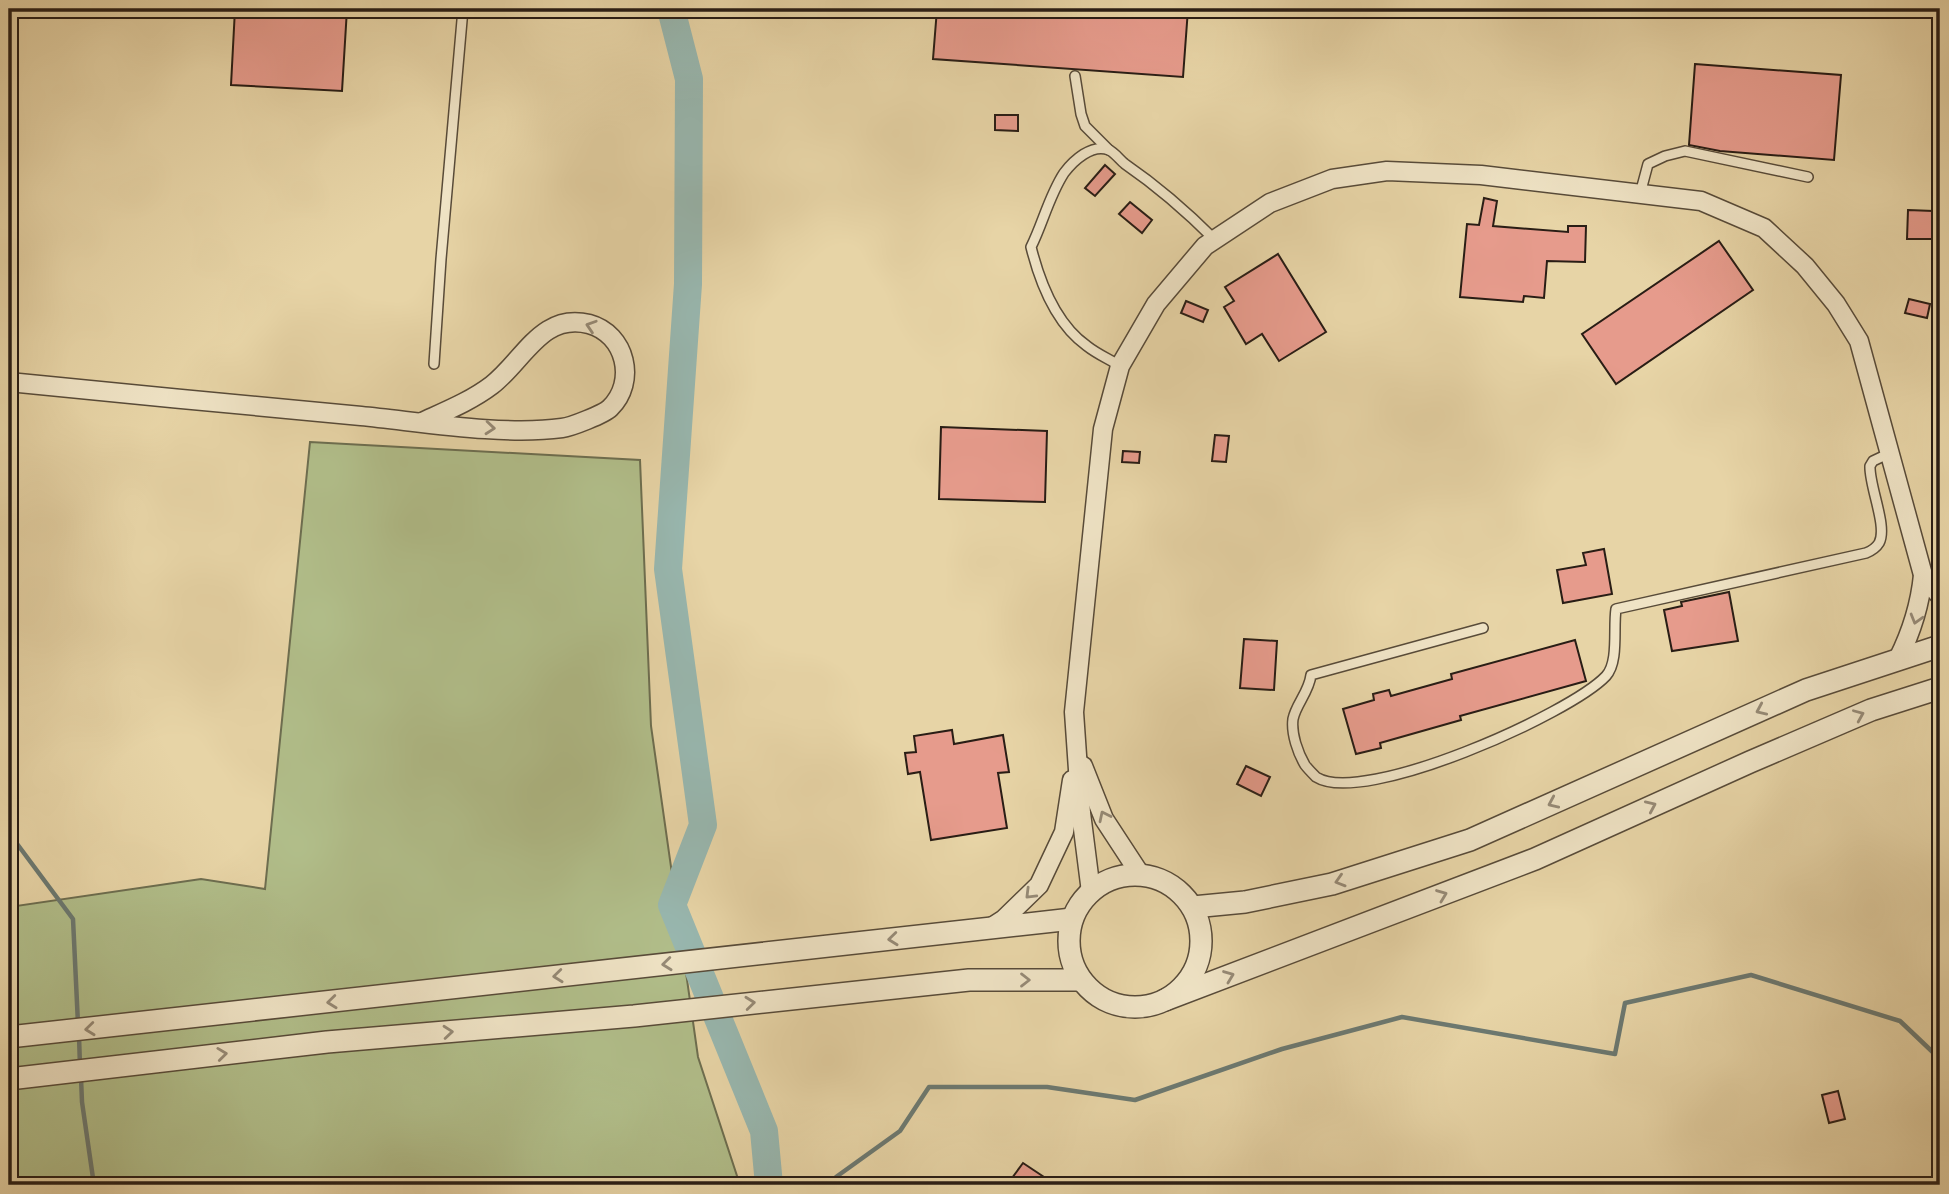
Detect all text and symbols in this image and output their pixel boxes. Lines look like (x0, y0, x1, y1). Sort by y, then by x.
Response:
one-way arrow (585, 320, 597, 334)
one-way arrow (485, 421, 496, 436)
one-way arrow (1909, 612, 1924, 624)
one-way arrow (1756, 702, 1768, 716)
one-way arrow (1852, 709, 1865, 723)
one-way arrow (1548, 795, 1560, 809)
one-way arrow (1644, 800, 1656, 814)
one-way arrow (1098, 811, 1112, 823)
one-way arrow (1334, 873, 1346, 888)
one-way arrow (1025, 886, 1038, 899)
one-way arrow (1435, 889, 1447, 903)
one-way arrow (887, 931, 898, 946)
one-way arrow (661, 957, 672, 972)
one-way arrow (552, 969, 564, 984)
one-way arrow (1222, 970, 1234, 984)
one-way arrow (1020, 972, 1030, 988)
one-way arrow (326, 994, 338, 1009)
one-way arrow (745, 996, 756, 1011)
one-way arrow (84, 1021, 95, 1036)
one-way arrow (443, 1025, 454, 1040)
one-way arrow (216, 1047, 228, 1062)

